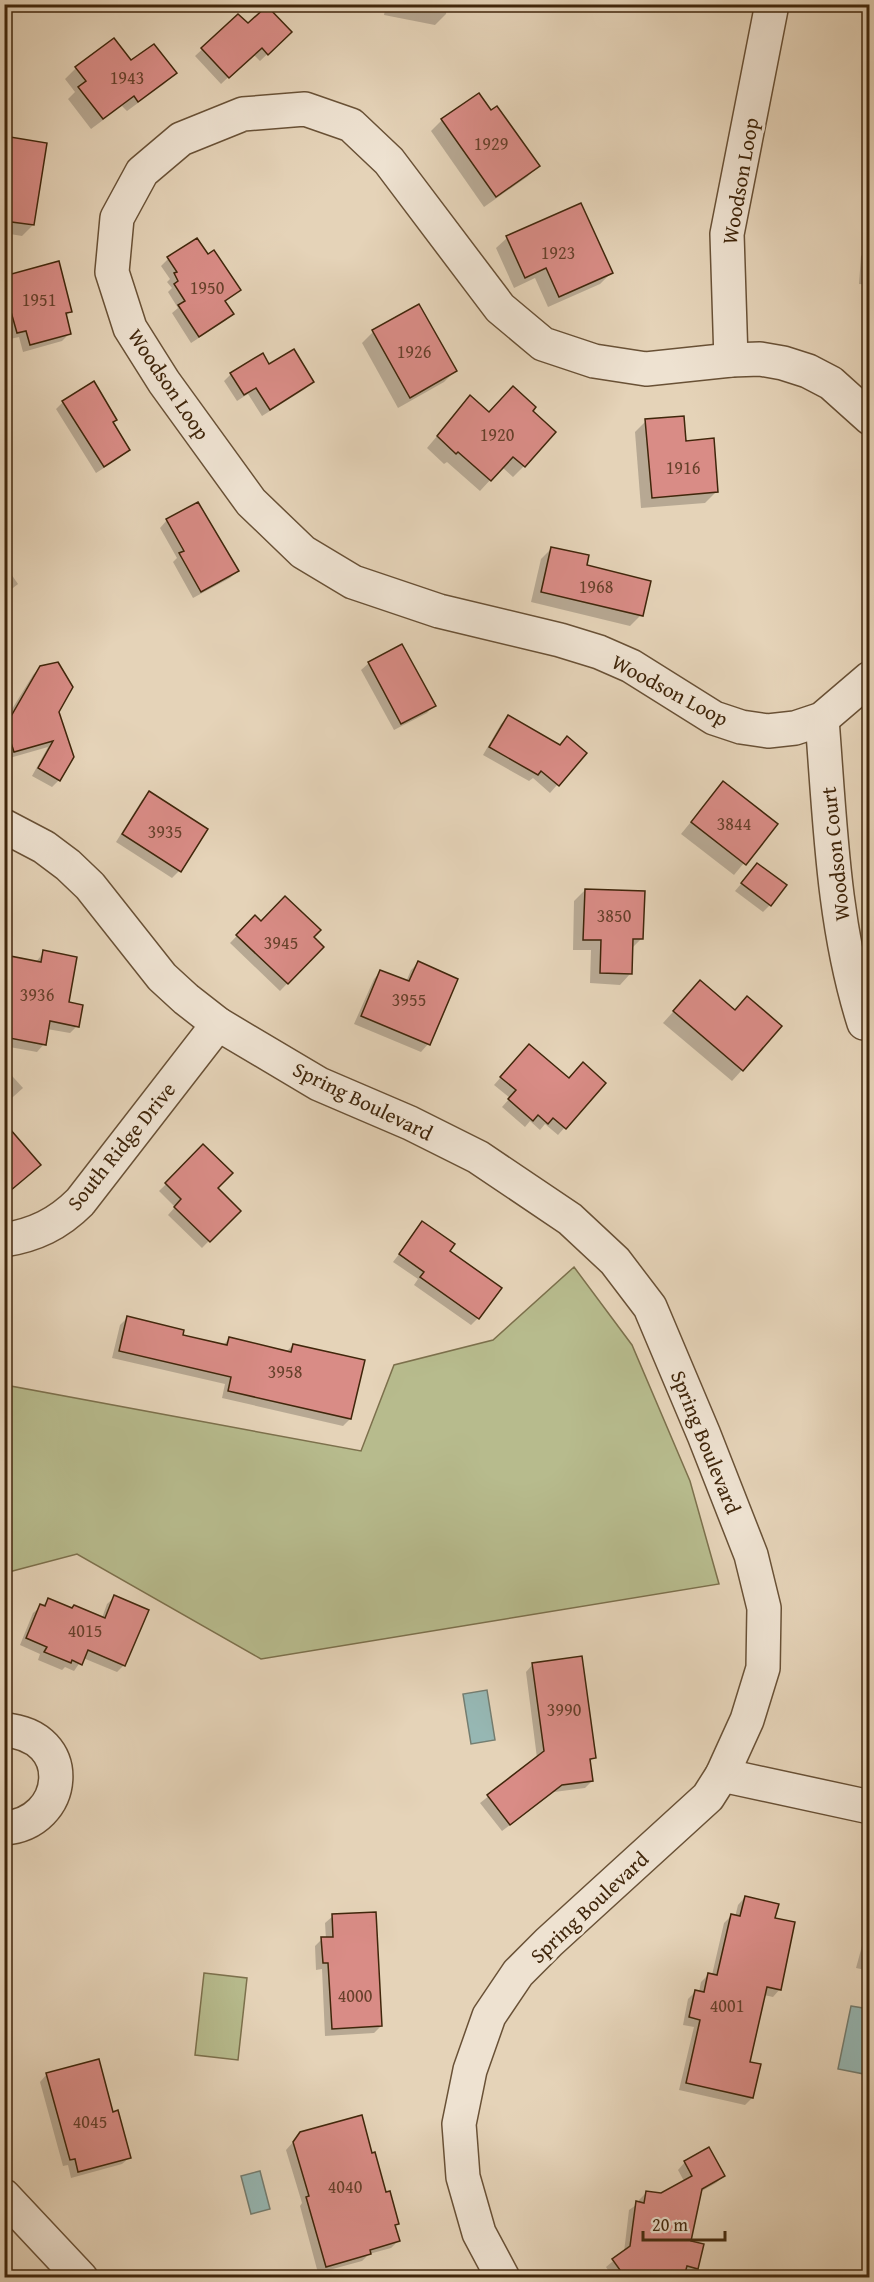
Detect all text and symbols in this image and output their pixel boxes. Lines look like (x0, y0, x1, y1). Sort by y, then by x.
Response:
house number: 1943 (110, 64, 144, 91)
street label: Woodson Loop (714, 115, 766, 247)
house number: 1929 (474, 130, 508, 157)
house number: 1923 (541, 239, 575, 266)
house number: 1950 (190, 274, 225, 301)
house number: 1951 (22, 286, 56, 313)
street label: Woodson Loop (120, 322, 218, 446)
house number: 1926 (397, 338, 431, 365)
house number: 1920 (480, 421, 515, 448)
house number: 1916 (666, 454, 700, 481)
house number: 1968 (579, 573, 613, 600)
street label: Woodson Loop (606, 646, 734, 734)
street label: Woodson Court (812, 785, 857, 923)
house number: 3844 (717, 810, 751, 837)
house number: 3935 (148, 818, 182, 845)
house number: 3850 (597, 902, 632, 929)
house number: 3945 (264, 929, 298, 956)
house number: 3936 (20, 981, 54, 1008)
house number: 3955 (392, 986, 426, 1013)
street label: Spring Boulevard (288, 1054, 439, 1149)
street label: South Ridge Drive (59, 1075, 183, 1217)
house number: 3958 (268, 1358, 302, 1385)
street label: Spring Boulevard (663, 1366, 749, 1519)
house number: 4015 (68, 1617, 102, 1644)
house number: 3990 (547, 1696, 582, 1723)
street label: Spring Boulevard (523, 1843, 656, 1970)
house number: 4000 (338, 1982, 373, 2009)
house number: 4001 (710, 1992, 744, 2019)
house number: 4045 (73, 2108, 107, 2135)
house number: 4040 (328, 2173, 363, 2200)
scale bar (643, 2204, 726, 2242)
text: 20 m (652, 2211, 688, 2238)

